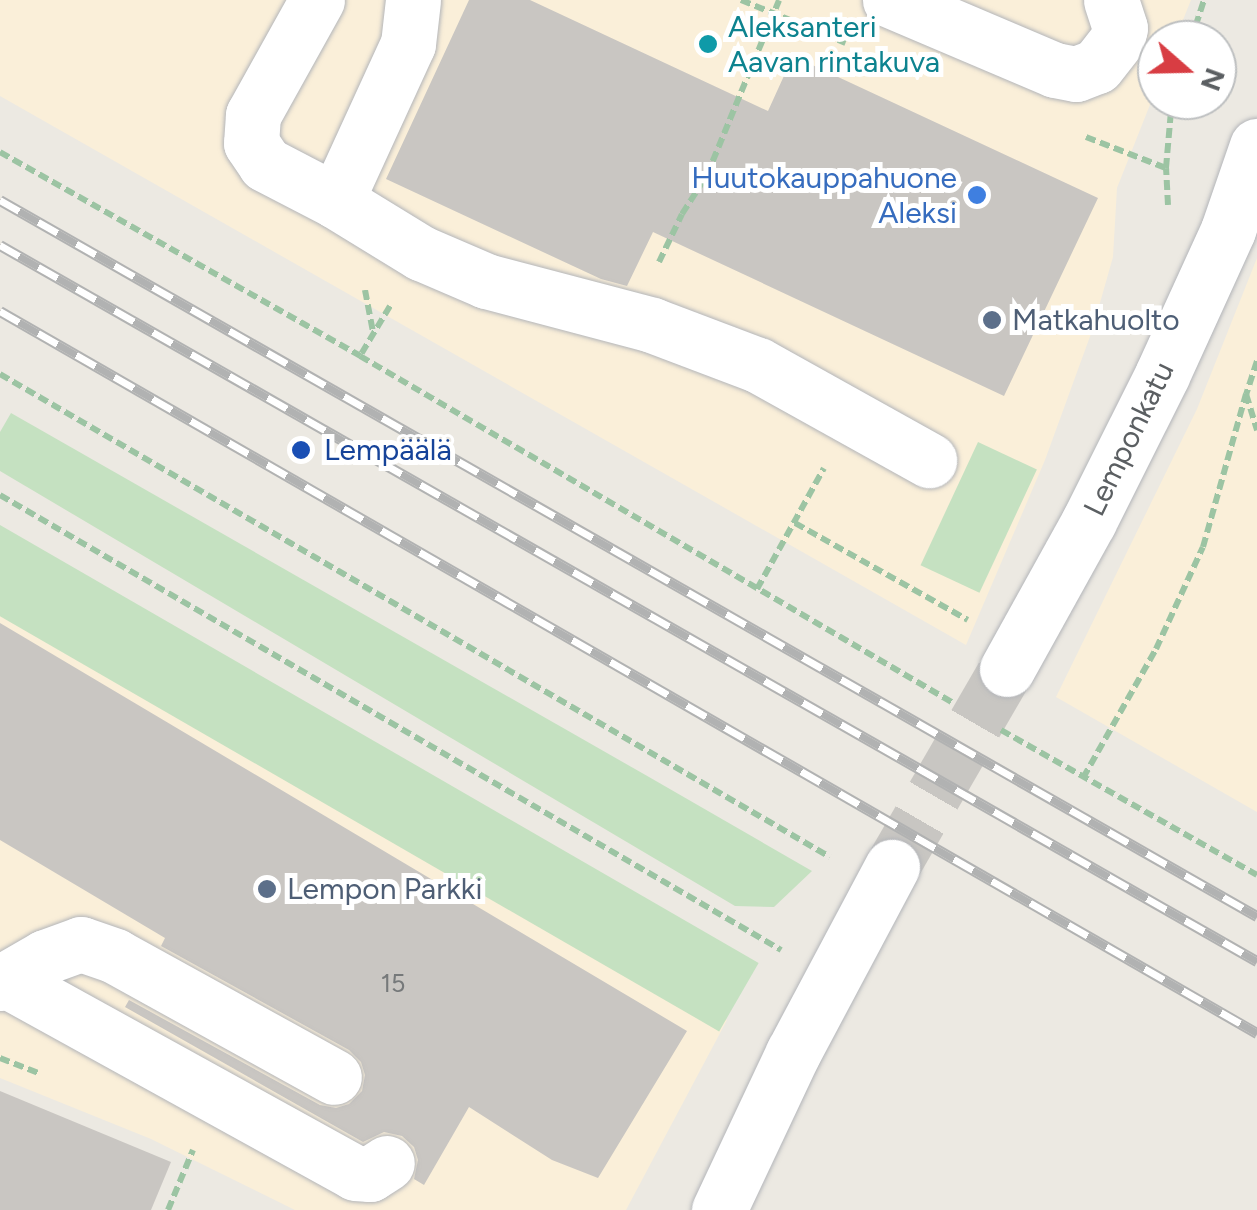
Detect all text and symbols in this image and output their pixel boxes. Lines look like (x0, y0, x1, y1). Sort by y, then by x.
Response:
place label: Aleksanteri Aavan rintakuva (728, 9, 940, 80)
north arrow (1137, 20, 1237, 120)
marker: Aleksanteri Aavan rintakuva (697, 33, 719, 55)
text: N (1194, 64, 1233, 96)
place label: Huutokauppahuone Aleksi (691, 160, 957, 230)
marker: Huutokauppahuone Aleksi (966, 184, 988, 206)
place label: Matkahuolto (1012, 302, 1180, 338)
marker: Matkahuolto (981, 309, 1003, 331)
street label: Lemponkatu (1076, 356, 1182, 522)
place label: Lempäälä (324, 432, 452, 468)
marker: Lempäälä (288, 437, 314, 463)
place label: Lempon Parkki (287, 871, 482, 907)
marker: Lempon Parkki (256, 878, 278, 900)
house number: 15 (381, 968, 405, 998)

